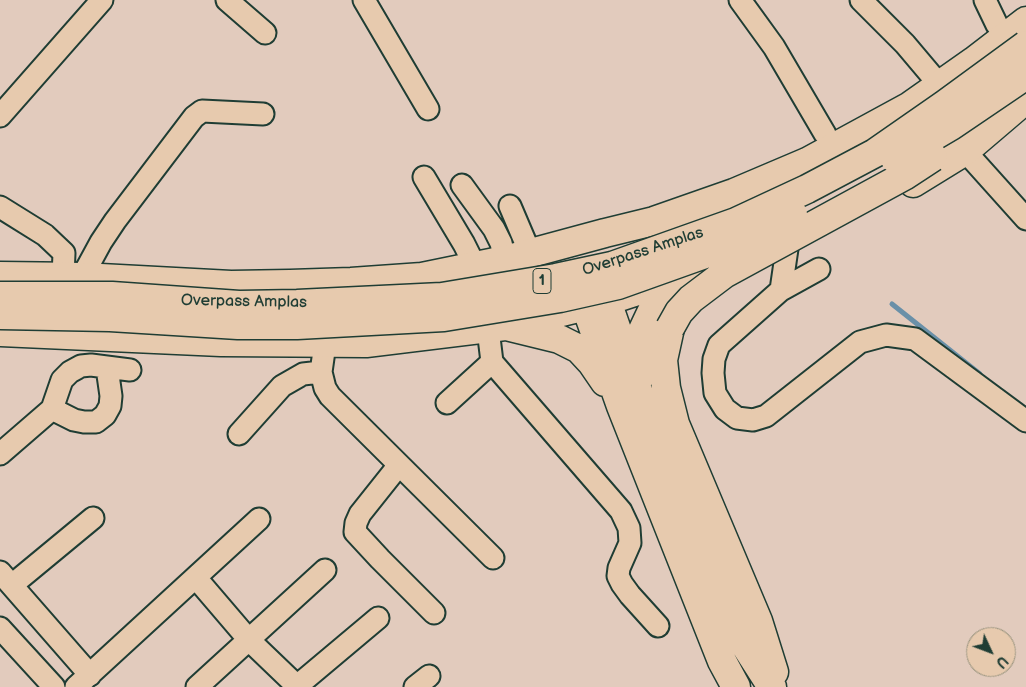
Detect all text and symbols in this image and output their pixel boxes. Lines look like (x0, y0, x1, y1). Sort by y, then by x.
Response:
street label: Overpass Amplas (580, 223, 706, 281)
road number: 1 (533, 268, 551, 294)
street label: Overpass Amplas (181, 291, 307, 313)
north arrow (966, 627, 1016, 677)
text: U (992, 652, 1011, 671)

